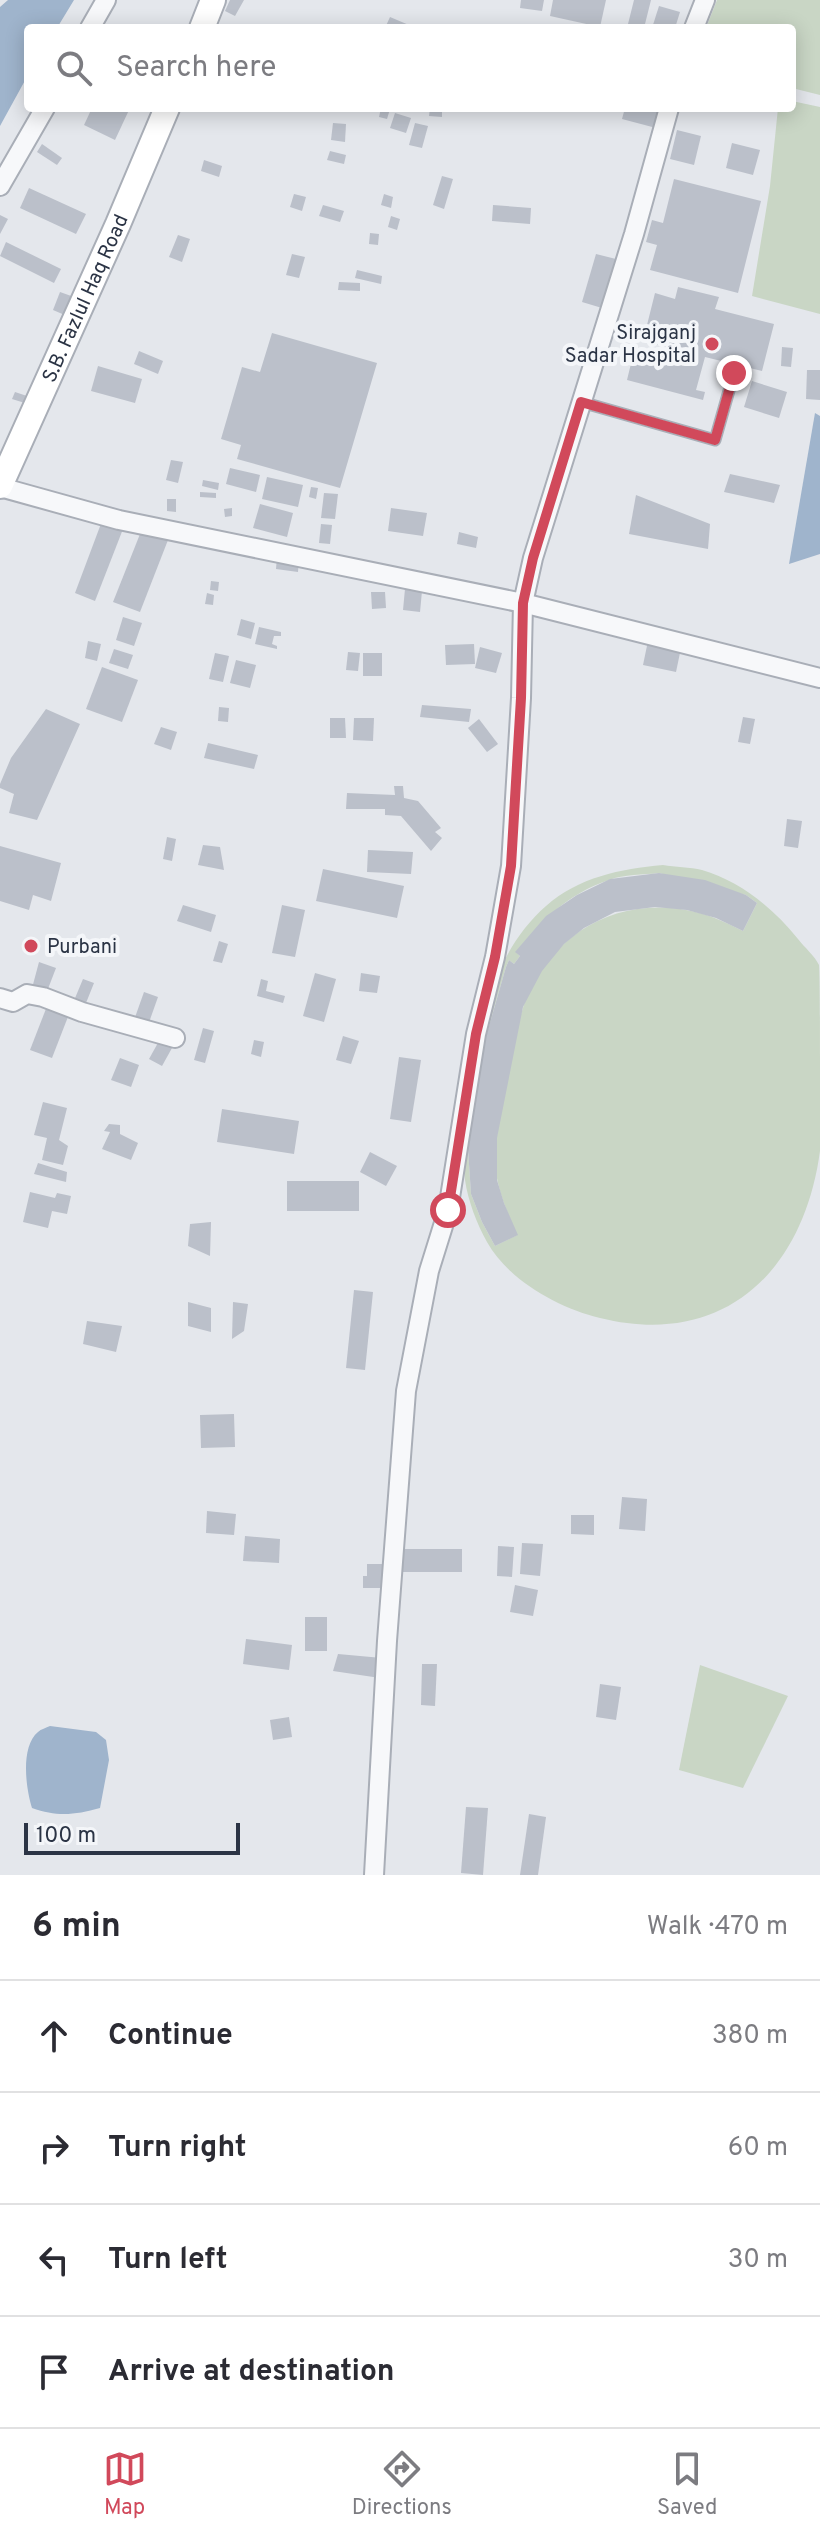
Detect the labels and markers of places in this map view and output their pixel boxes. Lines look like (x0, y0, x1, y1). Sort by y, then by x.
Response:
place label: Sirajganj Sadar Hospital (565, 321, 696, 370)
marker: Sirajganj Sadar Hospital (703, 335, 721, 353)
place label: Purbani (47, 935, 117, 961)
marker: Purbani (22, 937, 40, 955)

